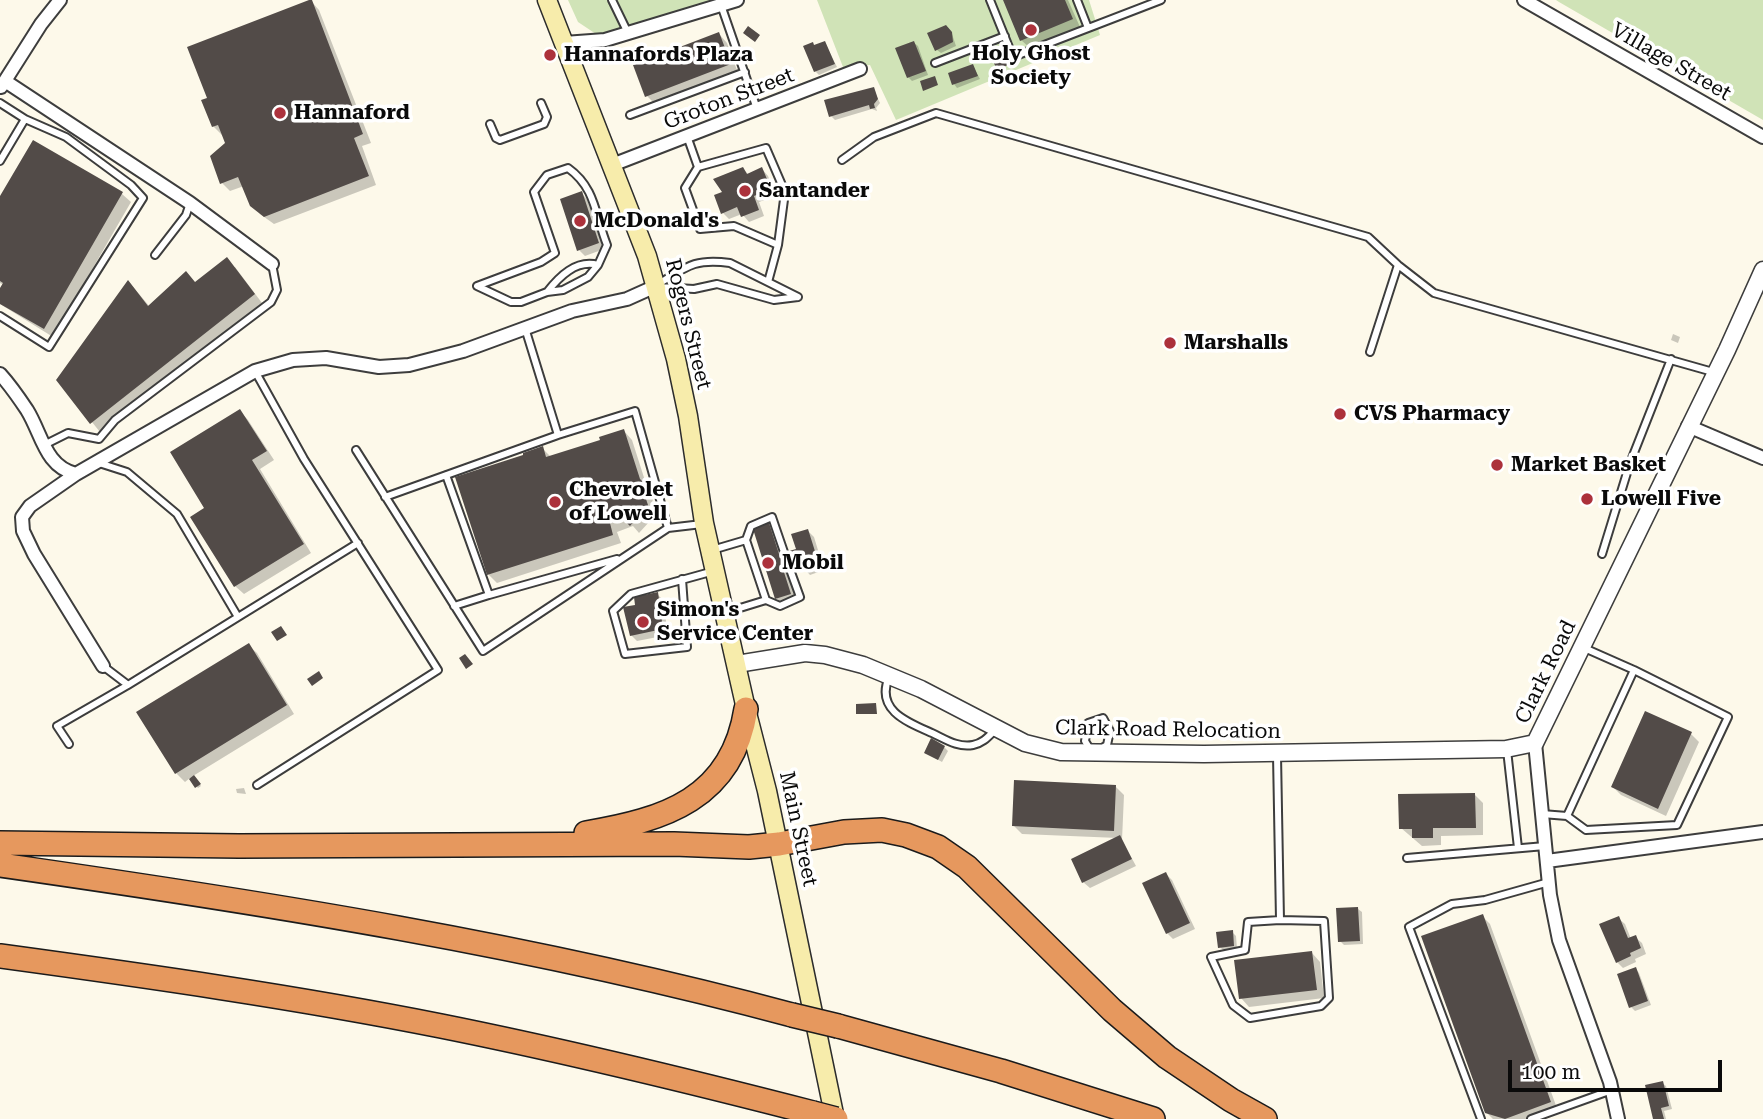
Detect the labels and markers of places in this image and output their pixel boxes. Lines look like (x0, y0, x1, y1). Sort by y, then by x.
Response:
marker: Holy Ghost Society (1023, 22, 1039, 38)
place label: Holy Ghost Society (972, 41, 1090, 91)
place label: Hannafords Plaza (564, 42, 753, 68)
marker: Hannafords Plaza (542, 47, 558, 63)
place label: Hannaford (294, 100, 410, 126)
marker: Hannaford (272, 105, 288, 121)
place label: Santander (759, 178, 870, 204)
marker: Santander (737, 183, 753, 199)
place label: McDonald's (594, 208, 719, 234)
marker: McDonald's (572, 213, 588, 229)
place label: Marshalls (1184, 330, 1288, 356)
marker: Marshalls (1162, 335, 1178, 351)
place label: CVS Pharmacy (1354, 401, 1510, 427)
marker: CVS Pharmacy (1332, 406, 1348, 422)
place label: Market Basket (1511, 452, 1666, 478)
marker: Market Basket (1489, 457, 1505, 473)
place label: Chevrolet of Lowell (569, 477, 673, 527)
place label: Lowell Five (1601, 486, 1721, 512)
marker: Lowell Five (1579, 491, 1595, 507)
marker: Chevrolet of Lowell (547, 494, 563, 510)
place label: Mobil (782, 550, 844, 576)
marker: Mobil (760, 555, 776, 571)
place label: Simon's Service Center (657, 597, 813, 647)
marker: Simon's Service Center (635, 614, 651, 630)

